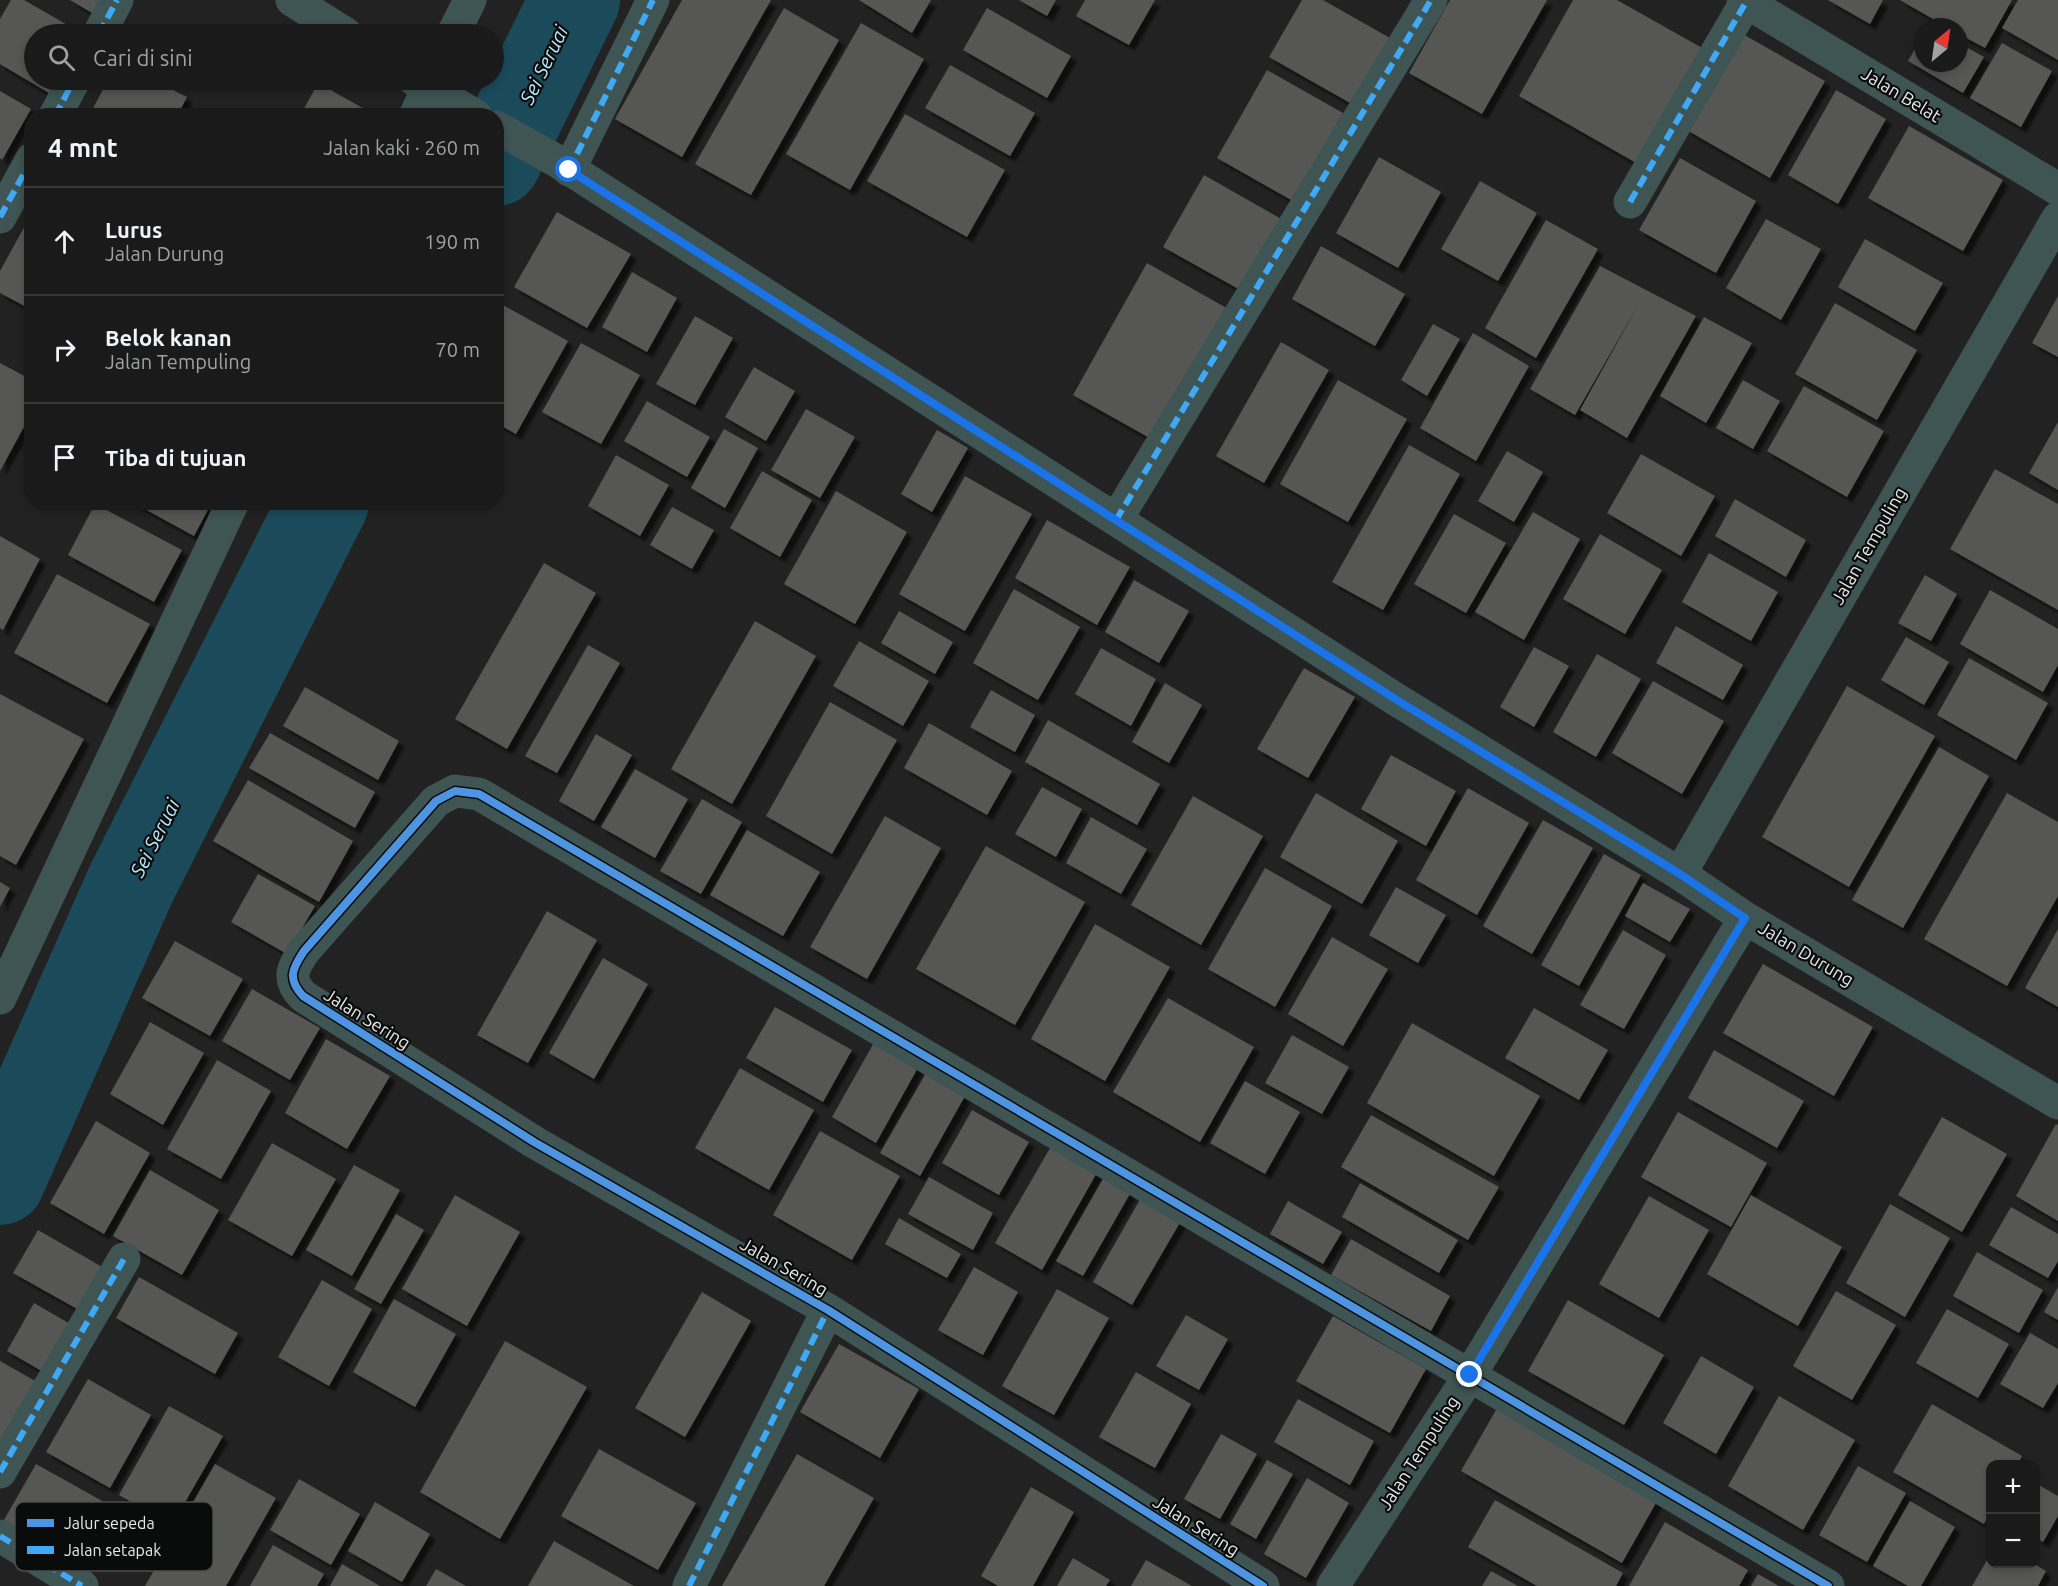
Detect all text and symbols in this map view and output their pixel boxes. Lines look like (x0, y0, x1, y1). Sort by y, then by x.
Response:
north arrow (1914, 18, 1968, 72)
water label: Sei Seruai (514, 21, 573, 109)
search box (24, 24, 504, 90)
icon: search (45, 41, 78, 74)
text: Cari di sini (93, 45, 193, 70)
street label: Jalan Belat (1858, 63, 1945, 126)
text: 4 mnt (48, 133, 118, 162)
text: Jalan kaki · 260 m (323, 136, 480, 159)
route start (555, 156, 581, 182)
text: Lurus (105, 217, 162, 242)
icon: ahead (48, 225, 81, 258)
text: 190 m (424, 230, 480, 253)
text: Jalan Durung (105, 242, 224, 265)
text: Belok kanan (105, 325, 232, 350)
icon: right (48, 333, 81, 366)
text: 70 m (436, 338, 480, 361)
text: Jalan Tempuling (105, 350, 251, 373)
icon: arrive (48, 441, 81, 474)
text: Tiba di tujuan (105, 445, 246, 470)
street label: Jalan Tempuling (1827, 483, 1910, 608)
water label: Sei Seruai (125, 794, 184, 881)
street label: Jalan Durung (1755, 917, 1858, 989)
street label: Jalan Sering (321, 984, 414, 1053)
street label: Jalan Sering (737, 1233, 832, 1299)
route end (1456, 1361, 1482, 1387)
street label: Jalan Tempuling (1374, 1392, 1462, 1513)
map controls (1986, 1460, 2040, 1568)
button: + (1986, 1460, 2040, 1514)
street label: Jalan Sering (1150, 1491, 1243, 1560)
legend (15, 1502, 213, 1571)
text: Jalur sepeda (64, 1514, 155, 1532)
button: − (1986, 1514, 2040, 1568)
text: Jalan setapak (64, 1541, 161, 1559)

